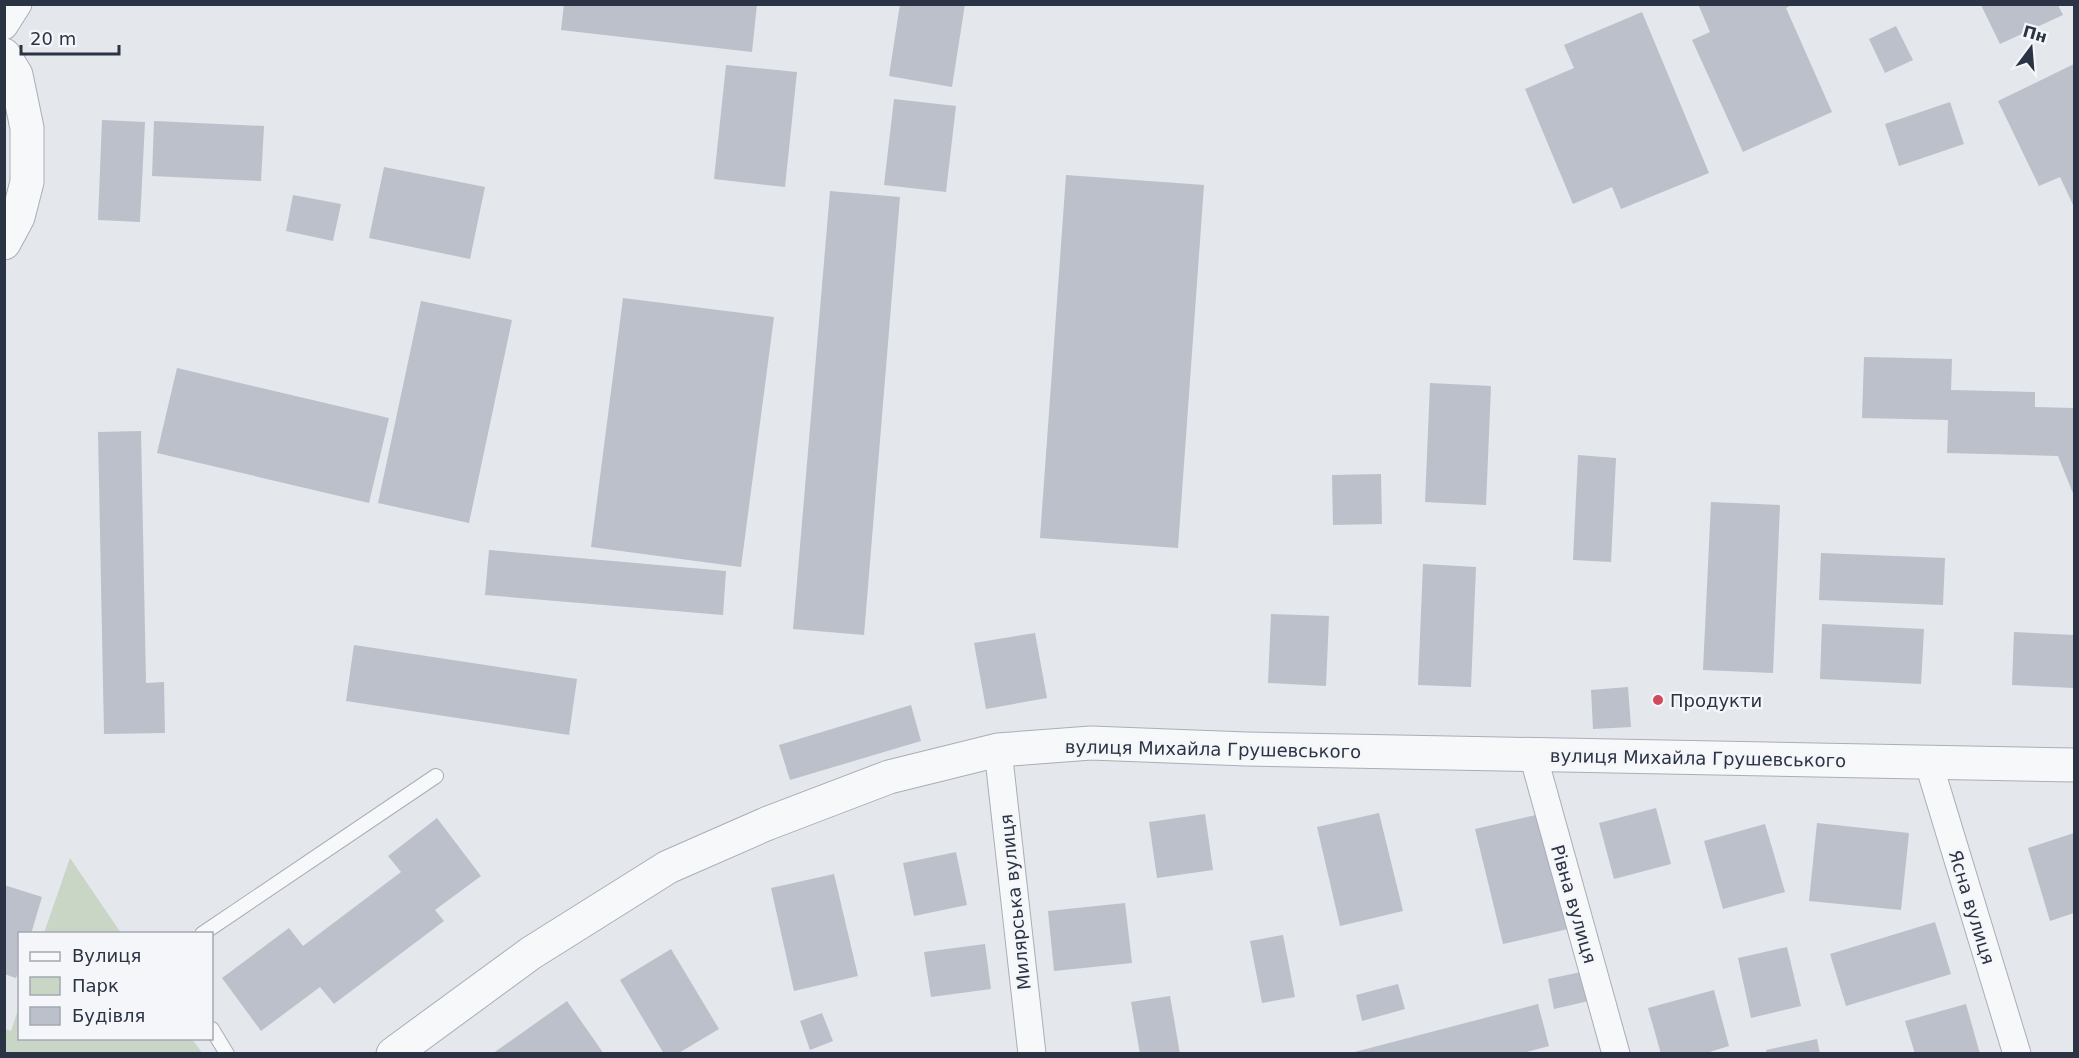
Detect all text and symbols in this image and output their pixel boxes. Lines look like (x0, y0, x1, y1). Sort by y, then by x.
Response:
scale bar (21, 18, 118, 56)
north arrow (2001, 18, 2061, 78)
text: Пн (2021, 22, 2049, 47)
text: 20 m (30, 28, 76, 49)
place label: Продукти (1670, 690, 1762, 711)
marker: Продукти (1651, 693, 1665, 707)
street label: вулиця Михайла Грушевського (1065, 736, 1361, 762)
street label: вулиця Михайла Грушевського (1550, 745, 1846, 771)
street label: Милярська вулиця (995, 813, 1035, 991)
street label: Рівна вулиця (1547, 842, 1601, 966)
street label: Ясна вулиця (1945, 847, 1999, 967)
legend (18, 932, 213, 1040)
text: Вулиця (72, 945, 141, 966)
text: Парк (72, 975, 119, 996)
text: Будівля (72, 1005, 145, 1026)

